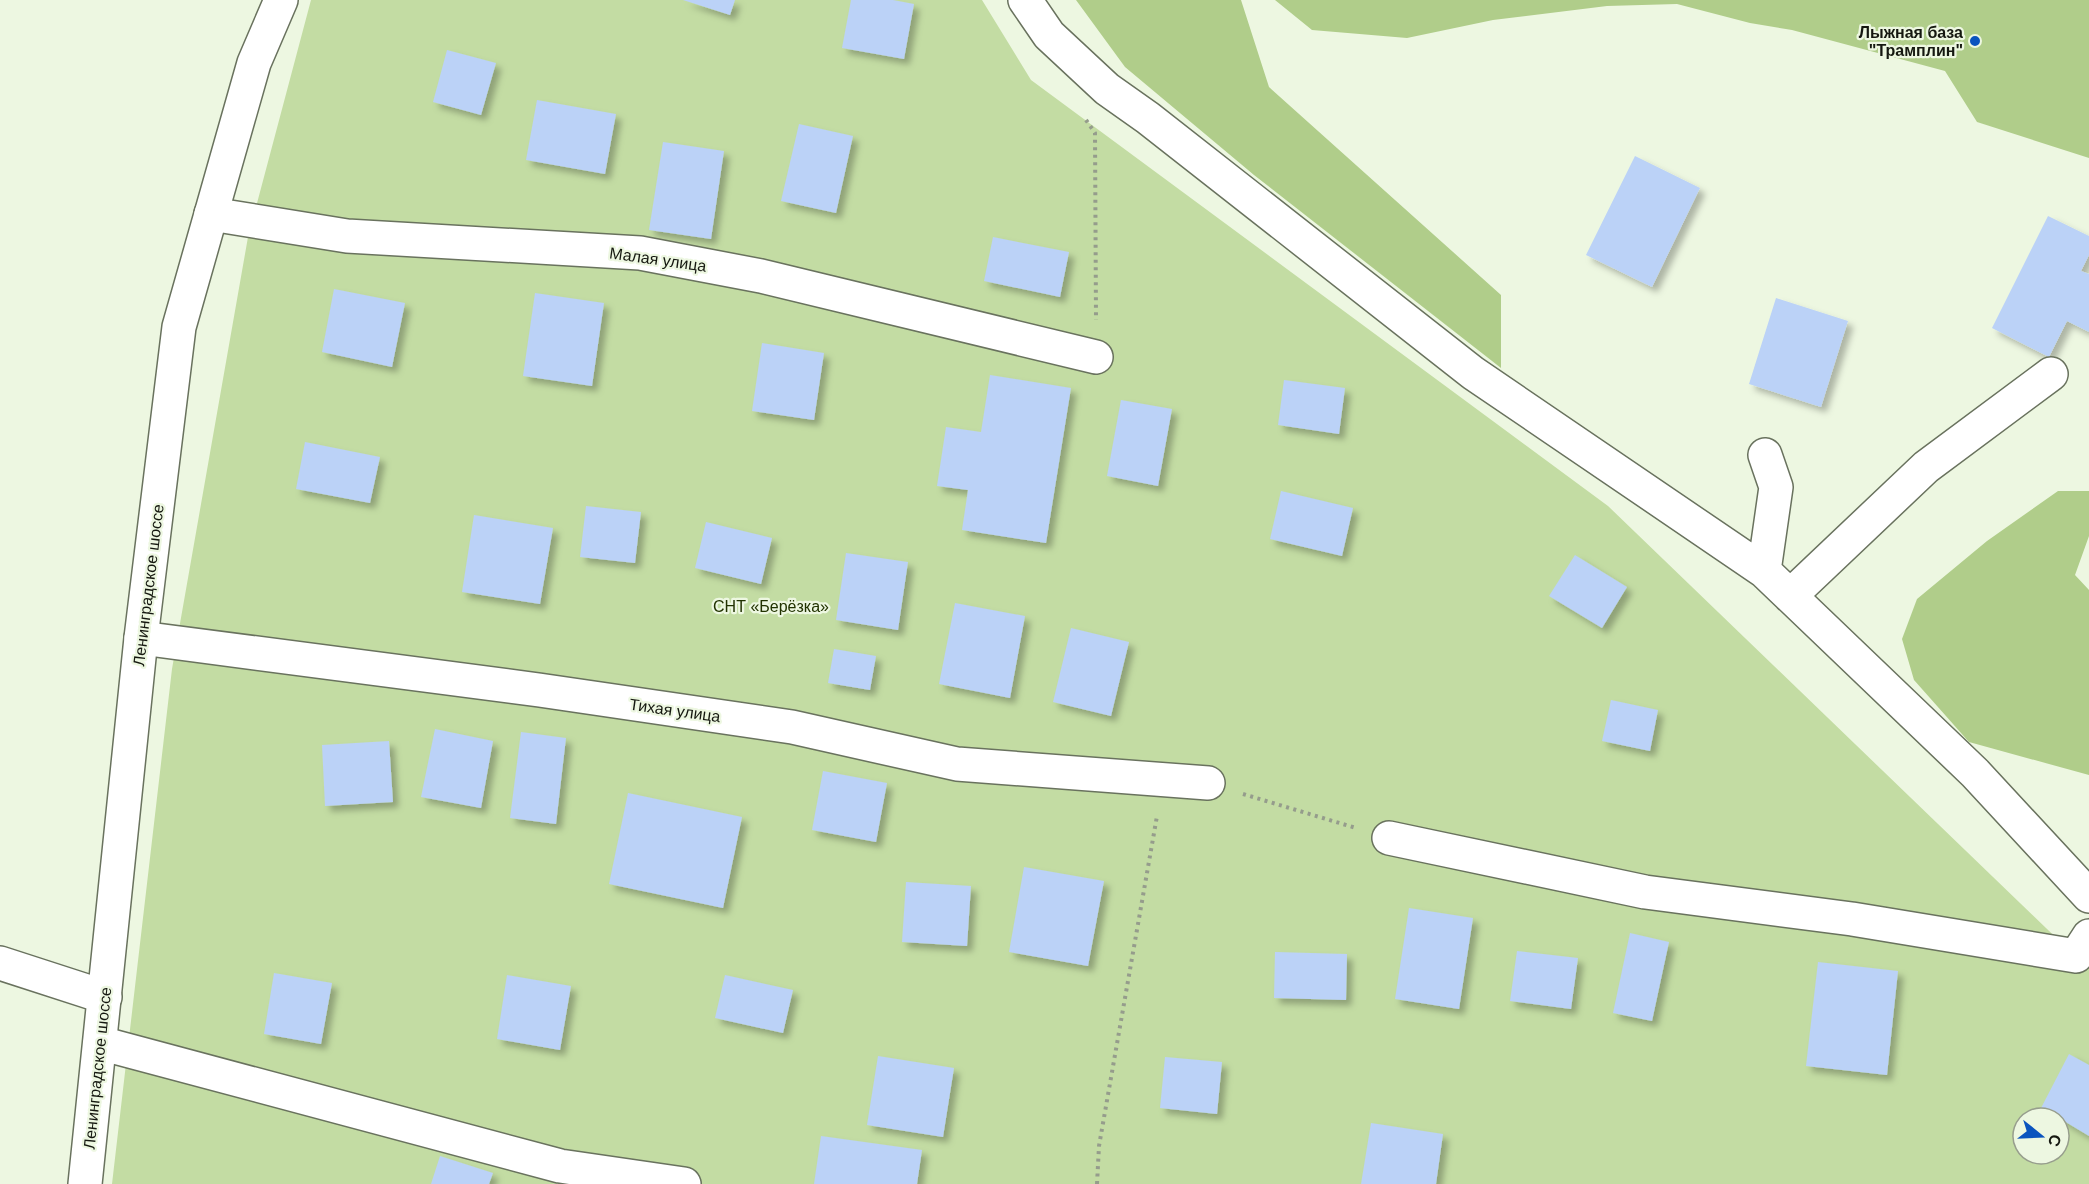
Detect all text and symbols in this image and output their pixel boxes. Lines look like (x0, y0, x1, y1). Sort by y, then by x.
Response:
place label: Лыжная база "Трамплин" (1859, 24, 1963, 59)
marker: Лыжная база "Трамплин" (1968, 34, 1982, 48)
street label: Малая улица (608, 244, 708, 275)
street label: Ленинградское шоссе (130, 503, 167, 667)
park label: СНТ «Берёзка» (713, 598, 829, 615)
street label: Тихая улица (628, 696, 722, 725)
street label: Ленинградское шоссе (81, 986, 114, 1150)
north arrow (2011, 1106, 2071, 1166)
text: С (2045, 1132, 2065, 1149)

